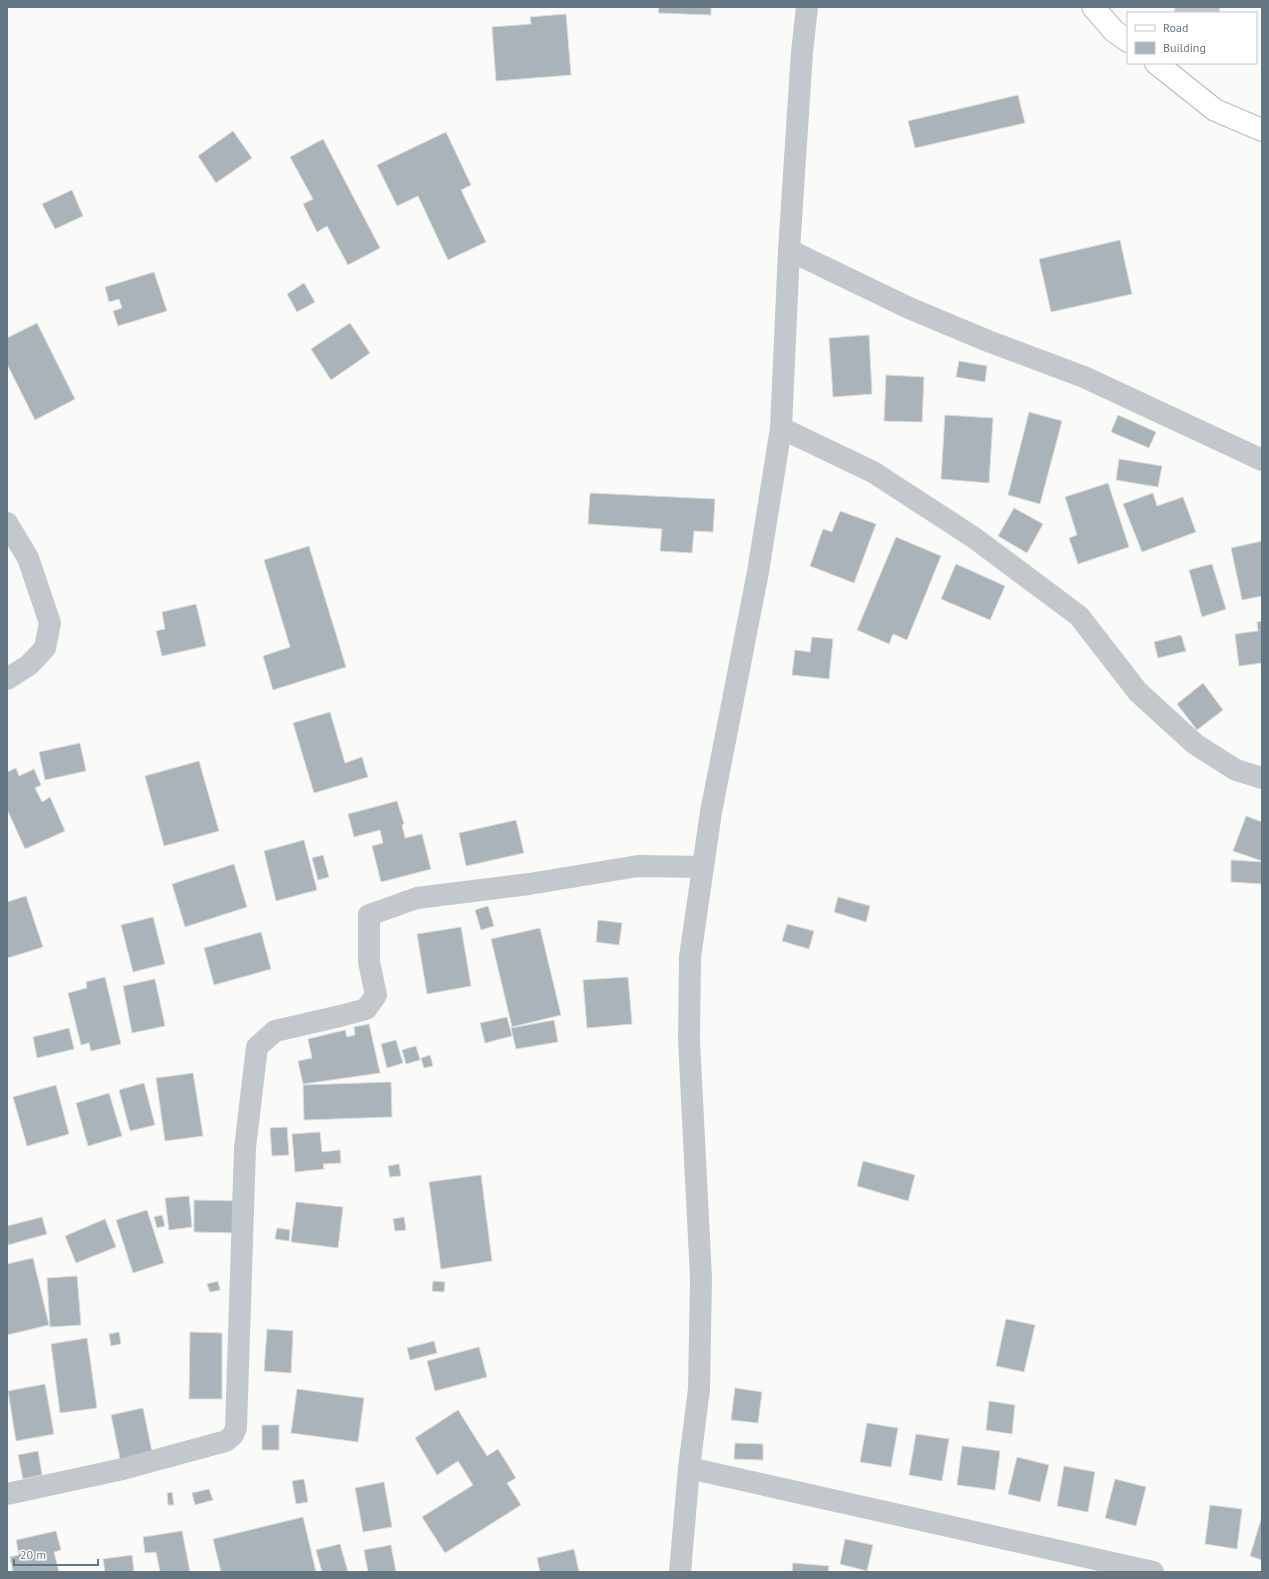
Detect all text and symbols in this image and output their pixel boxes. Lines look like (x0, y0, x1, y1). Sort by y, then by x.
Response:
legend (1127, 12, 1257, 64)
text: Road (1163, 20, 1188, 35)
text: Building (1163, 40, 1206, 55)
scale bar (14, 1541, 98, 1567)
text: 20 m (20, 1547, 46, 1562)

